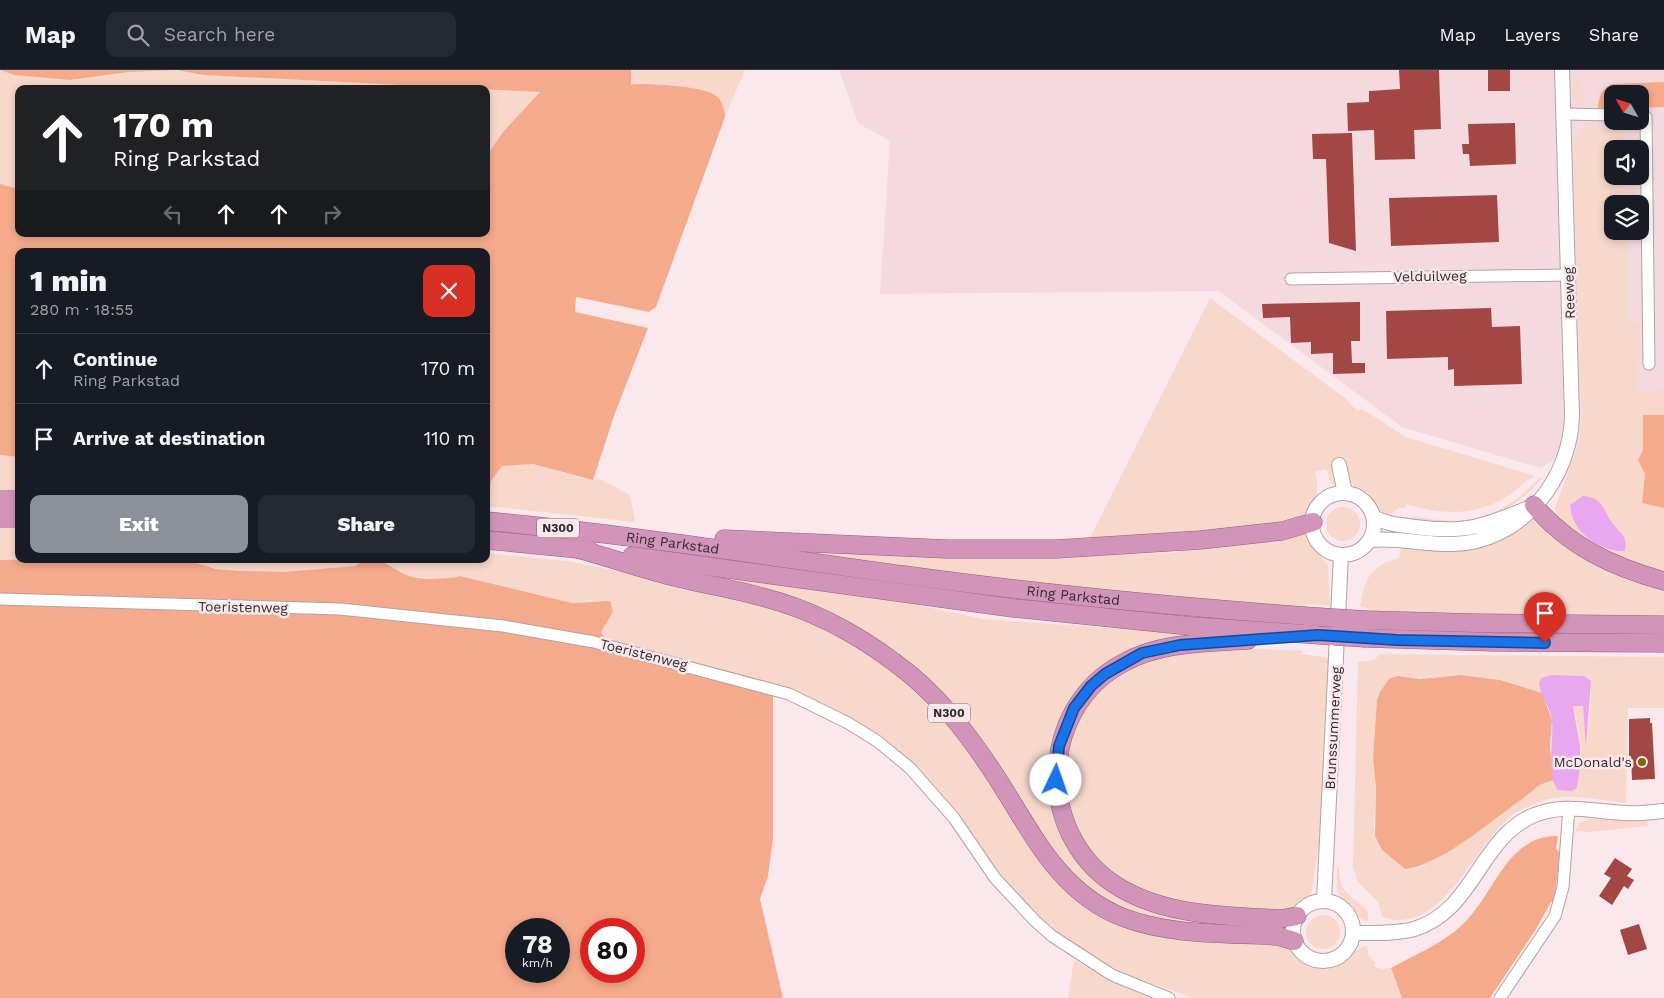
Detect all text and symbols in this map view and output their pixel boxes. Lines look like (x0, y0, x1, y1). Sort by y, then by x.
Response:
search box (106, 12, 456, 57)
text: Map (25, 21, 76, 49)
icon: search (124, 21, 152, 49)
text: Search here (164, 23, 275, 46)
text: Map (1439, 24, 1476, 45)
text: Layers (1504, 24, 1561, 45)
text: Share (1589, 24, 1639, 45)
north arrow (1604, 85, 1649, 130)
map controls (1604, 85, 1649, 240)
text: 170 m (113, 104, 214, 146)
icon: ahead (30, 105, 95, 170)
button: sound (1604, 140, 1649, 185)
text: Ring Parkstad (113, 146, 260, 171)
button: layers (1604, 195, 1649, 240)
icon: left (159, 200, 187, 228)
icon: ahead (212, 200, 240, 228)
icon: ahead (265, 200, 293, 228)
icon: right (318, 200, 346, 228)
text: 1 min (30, 263, 107, 298)
button: close (423, 265, 475, 317)
street label: Reeweg (1560, 266, 1578, 319)
street label: Velduilweg (1393, 267, 1467, 285)
text: 280 m · 18:55 (30, 300, 134, 319)
text: Continue (73, 348, 157, 371)
icon: ahead (30, 355, 58, 383)
text: 170 m (421, 357, 475, 380)
text: Ring Parkstad (73, 371, 180, 390)
icon: arrive (30, 425, 58, 453)
text: Arrive at destination (73, 427, 265, 450)
text: 110 m (424, 427, 475, 450)
button: Exit (30, 495, 248, 553)
button: Share (258, 495, 475, 553)
road number: N300 (537, 518, 579, 538)
street label: Ring Parkstad (625, 529, 720, 557)
street label: Ring Parkstad (1026, 582, 1121, 608)
pin (1524, 592, 1566, 643)
street label: Toeristenweg (198, 598, 289, 616)
icon: arrive (1531, 599, 1559, 627)
street label: Toeristenweg (599, 635, 690, 673)
street label: Brunssummerweg (1322, 666, 1344, 790)
road number: N300 (928, 704, 970, 722)
position arrow (1029, 753, 1081, 805)
place label: McDonald's (1554, 754, 1632, 770)
marker: McDonald's (1636, 756, 1648, 768)
speed limit sign: 80 (580, 918, 645, 983)
text: 78 (522, 930, 553, 959)
text: km/h (522, 956, 553, 970)

